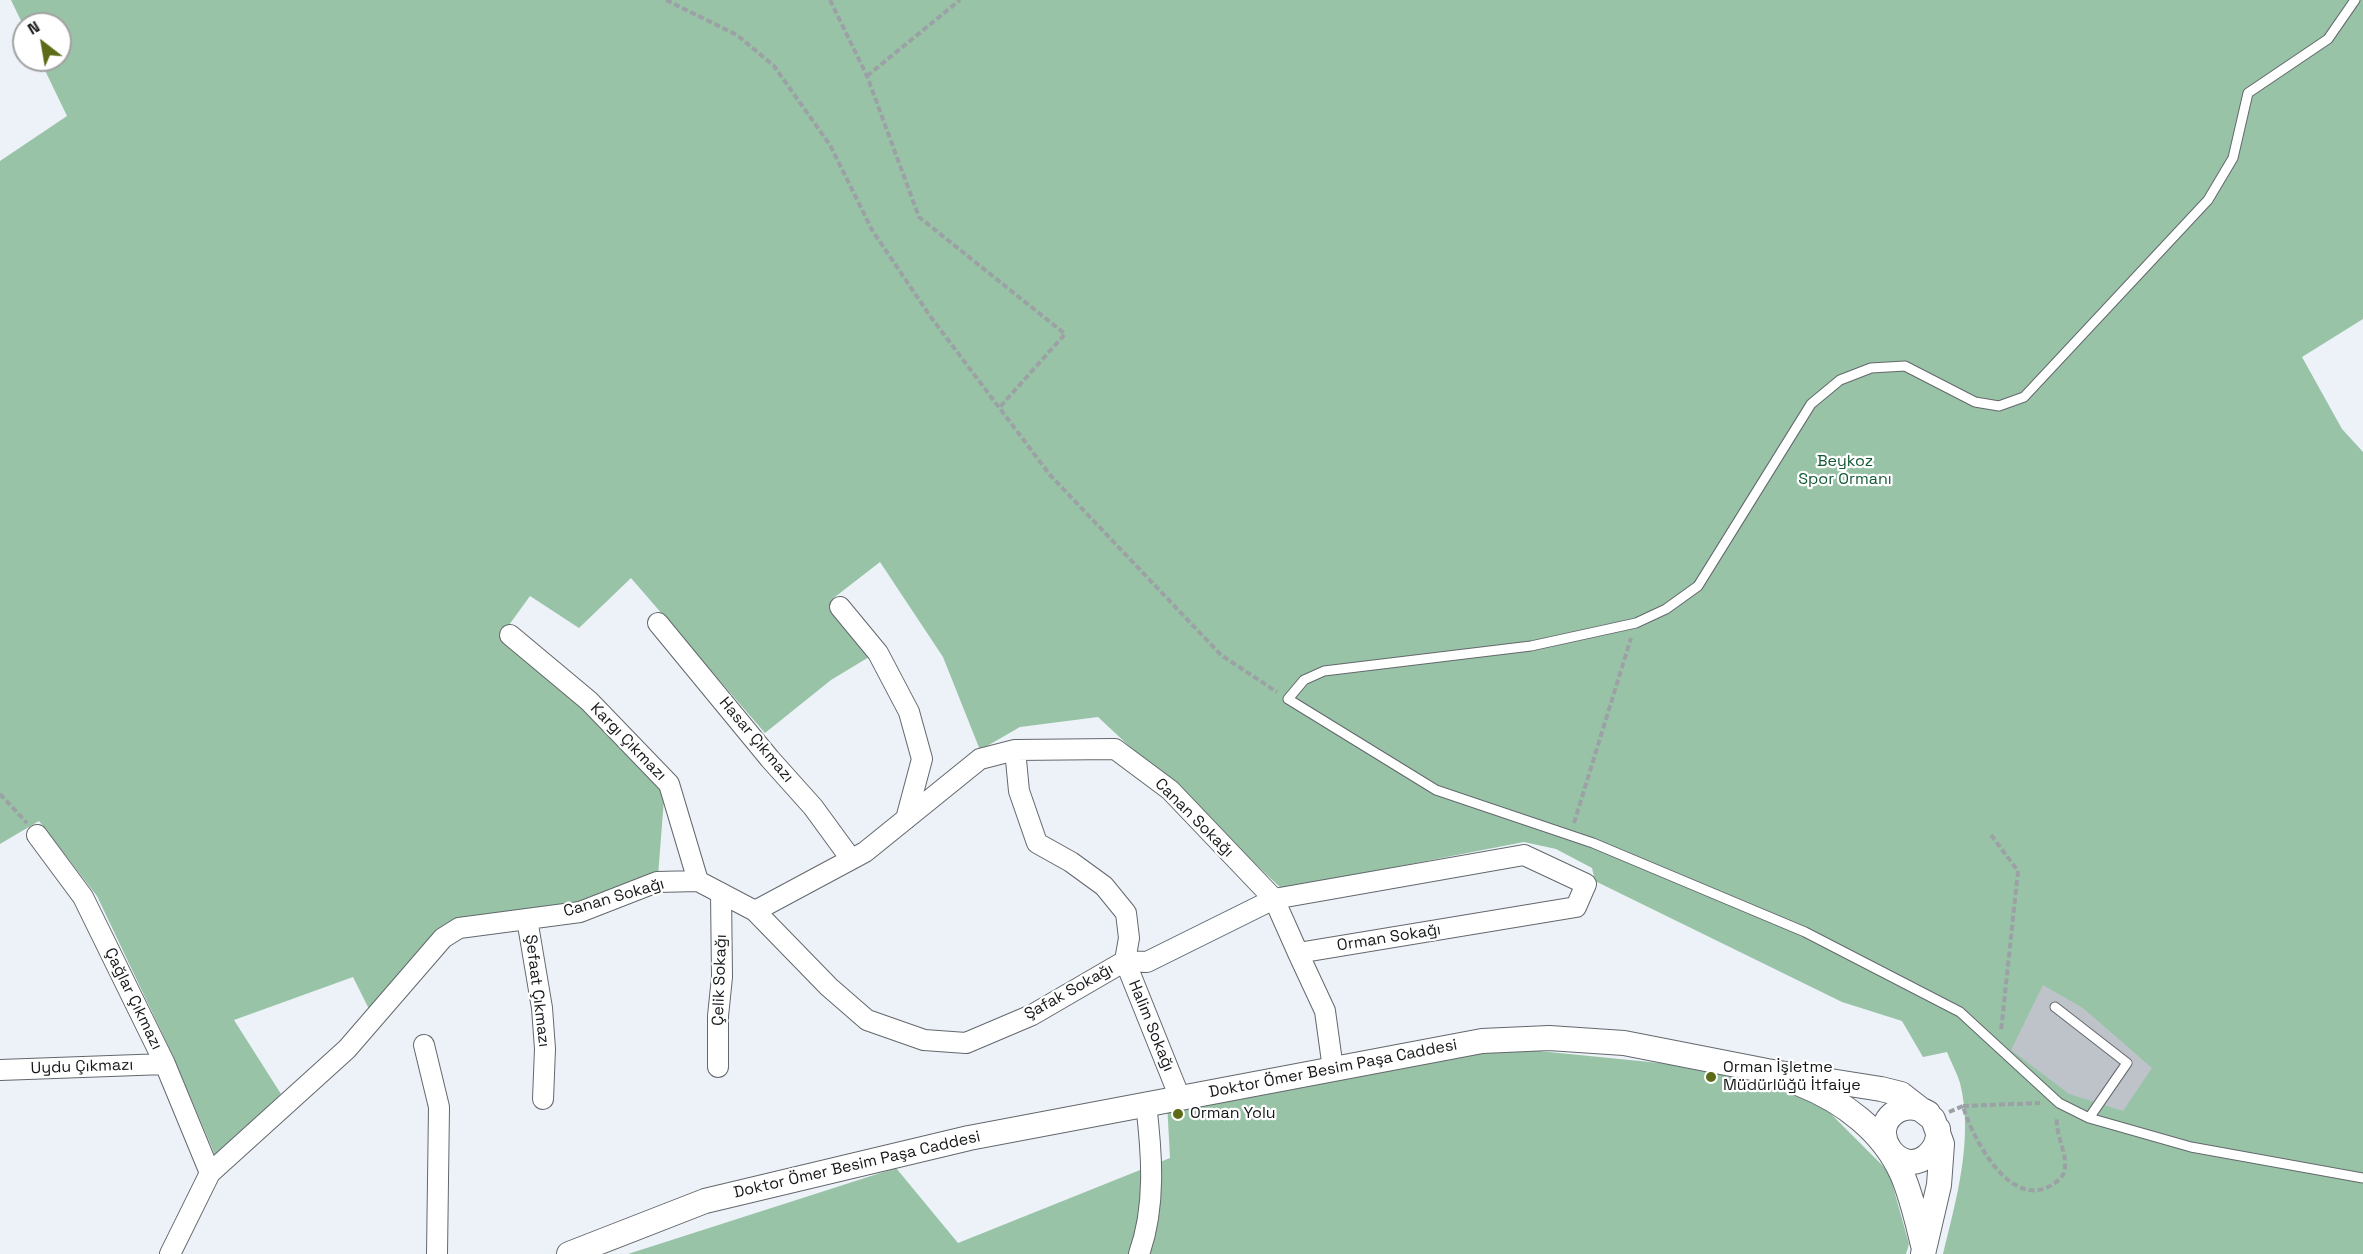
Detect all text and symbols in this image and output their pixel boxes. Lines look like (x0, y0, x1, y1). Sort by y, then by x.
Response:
north arrow (12, 12, 72, 72)
text: N (23, 16, 44, 40)
park label: Beykoz Spor Ormanı (1798, 452, 1892, 490)
street label: Hasar Çıkmazı (715, 693, 797, 787)
street label: Kargı Çıkmazı (586, 699, 670, 785)
street label: Canan Sokağı (1151, 775, 1237, 861)
street label: Canan Sokağı (562, 874, 666, 922)
street label: Orman Sokağı (1336, 920, 1442, 956)
street label: Şefaat Çıkmazı (521, 934, 553, 1048)
street label: Çelik Sokağı (709, 934, 731, 1026)
street label: Çağlar Çıkmazı (100, 945, 166, 1053)
street label: Şafak Sokağı (1021, 960, 1117, 1024)
street label: Halim Sokağı (1124, 978, 1178, 1074)
street label: Doktor Ömer Besim Paşa Caddesi (1207, 1035, 1459, 1103)
street label: Uydu Çıkmazı (30, 1056, 134, 1078)
place label: Orman İşletme Müdürlüğü İtfaiye (1723, 1058, 1861, 1096)
marker: Orman İşletme Müdürlüğü İtfaiye (1704, 1070, 1718, 1084)
place label: Orman Yolu (1190, 1104, 1276, 1124)
marker: Orman Yolu (1171, 1107, 1185, 1121)
street label: Doktor Ömer Besim Paşa Caddesi (732, 1127, 982, 1203)

